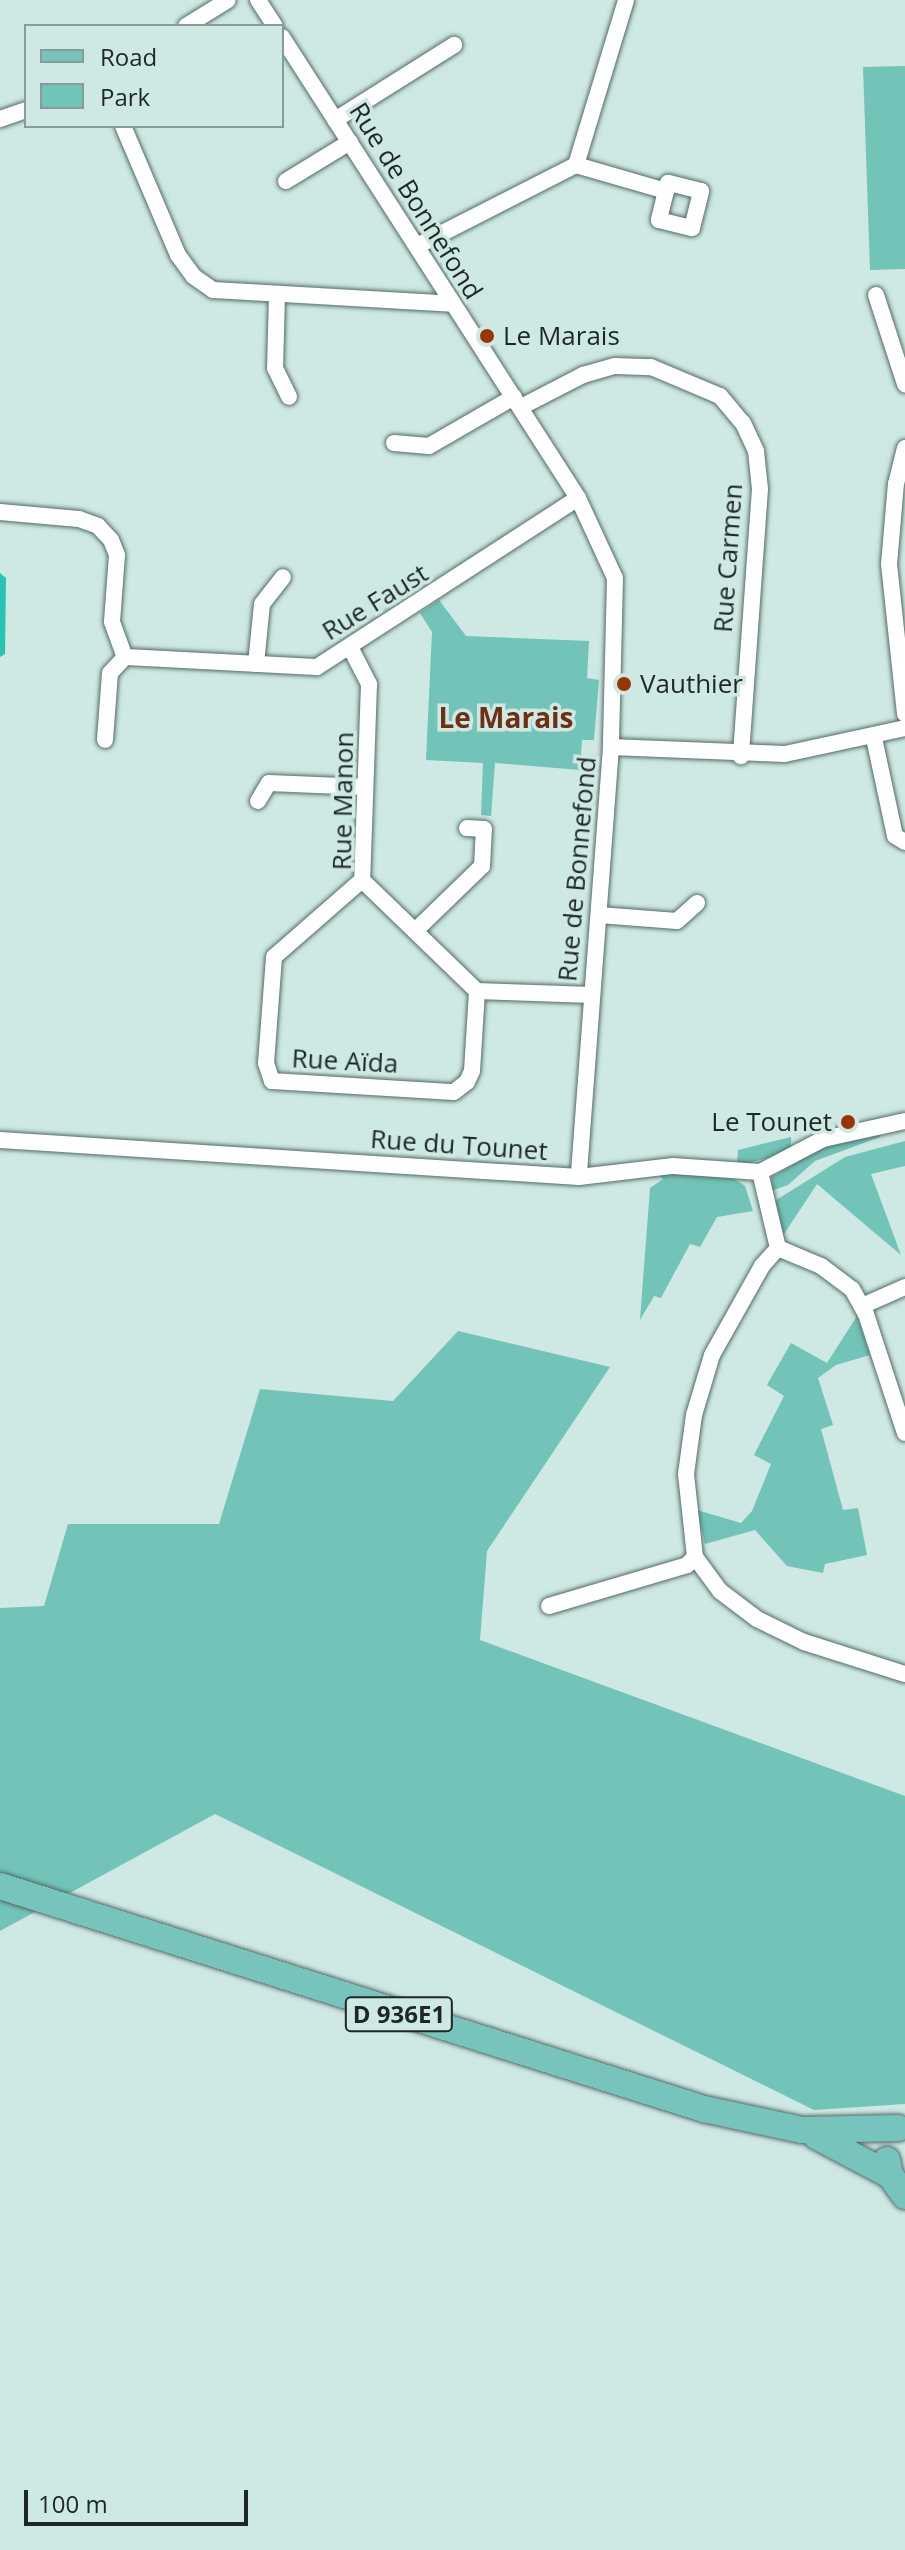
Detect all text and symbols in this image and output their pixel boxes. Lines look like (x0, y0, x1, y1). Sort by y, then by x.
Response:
legend (24, 24, 284, 128)
text: Road (100, 40, 157, 73)
text: Park (100, 80, 150, 113)
street label: Rue de Bonnefond (343, 97, 489, 305)
place label: Le Marais (503, 320, 620, 352)
marker: Le Marais (478, 327, 496, 345)
street label: Rue Carmen (707, 482, 749, 634)
street label: Rue Faust (316, 557, 434, 647)
place label: Vauthier (640, 668, 743, 700)
marker: Vauthier (615, 675, 633, 693)
district label: Le Marais (438, 700, 574, 734)
street label: Rue Manon (326, 731, 360, 871)
street label: Rue de Bonnefond (552, 755, 602, 983)
street label: Rue Aïda (291, 1043, 399, 1079)
place label: Le Tounet (711, 1106, 832, 1138)
marker: Le Tounet (839, 1113, 857, 1131)
street label: Rue du Tounet (369, 1123, 549, 1167)
road number: D 936E1 (343, 1994, 455, 2034)
scale bar (28, 2474, 252, 2524)
text: 100 m (38, 2487, 108, 2520)

